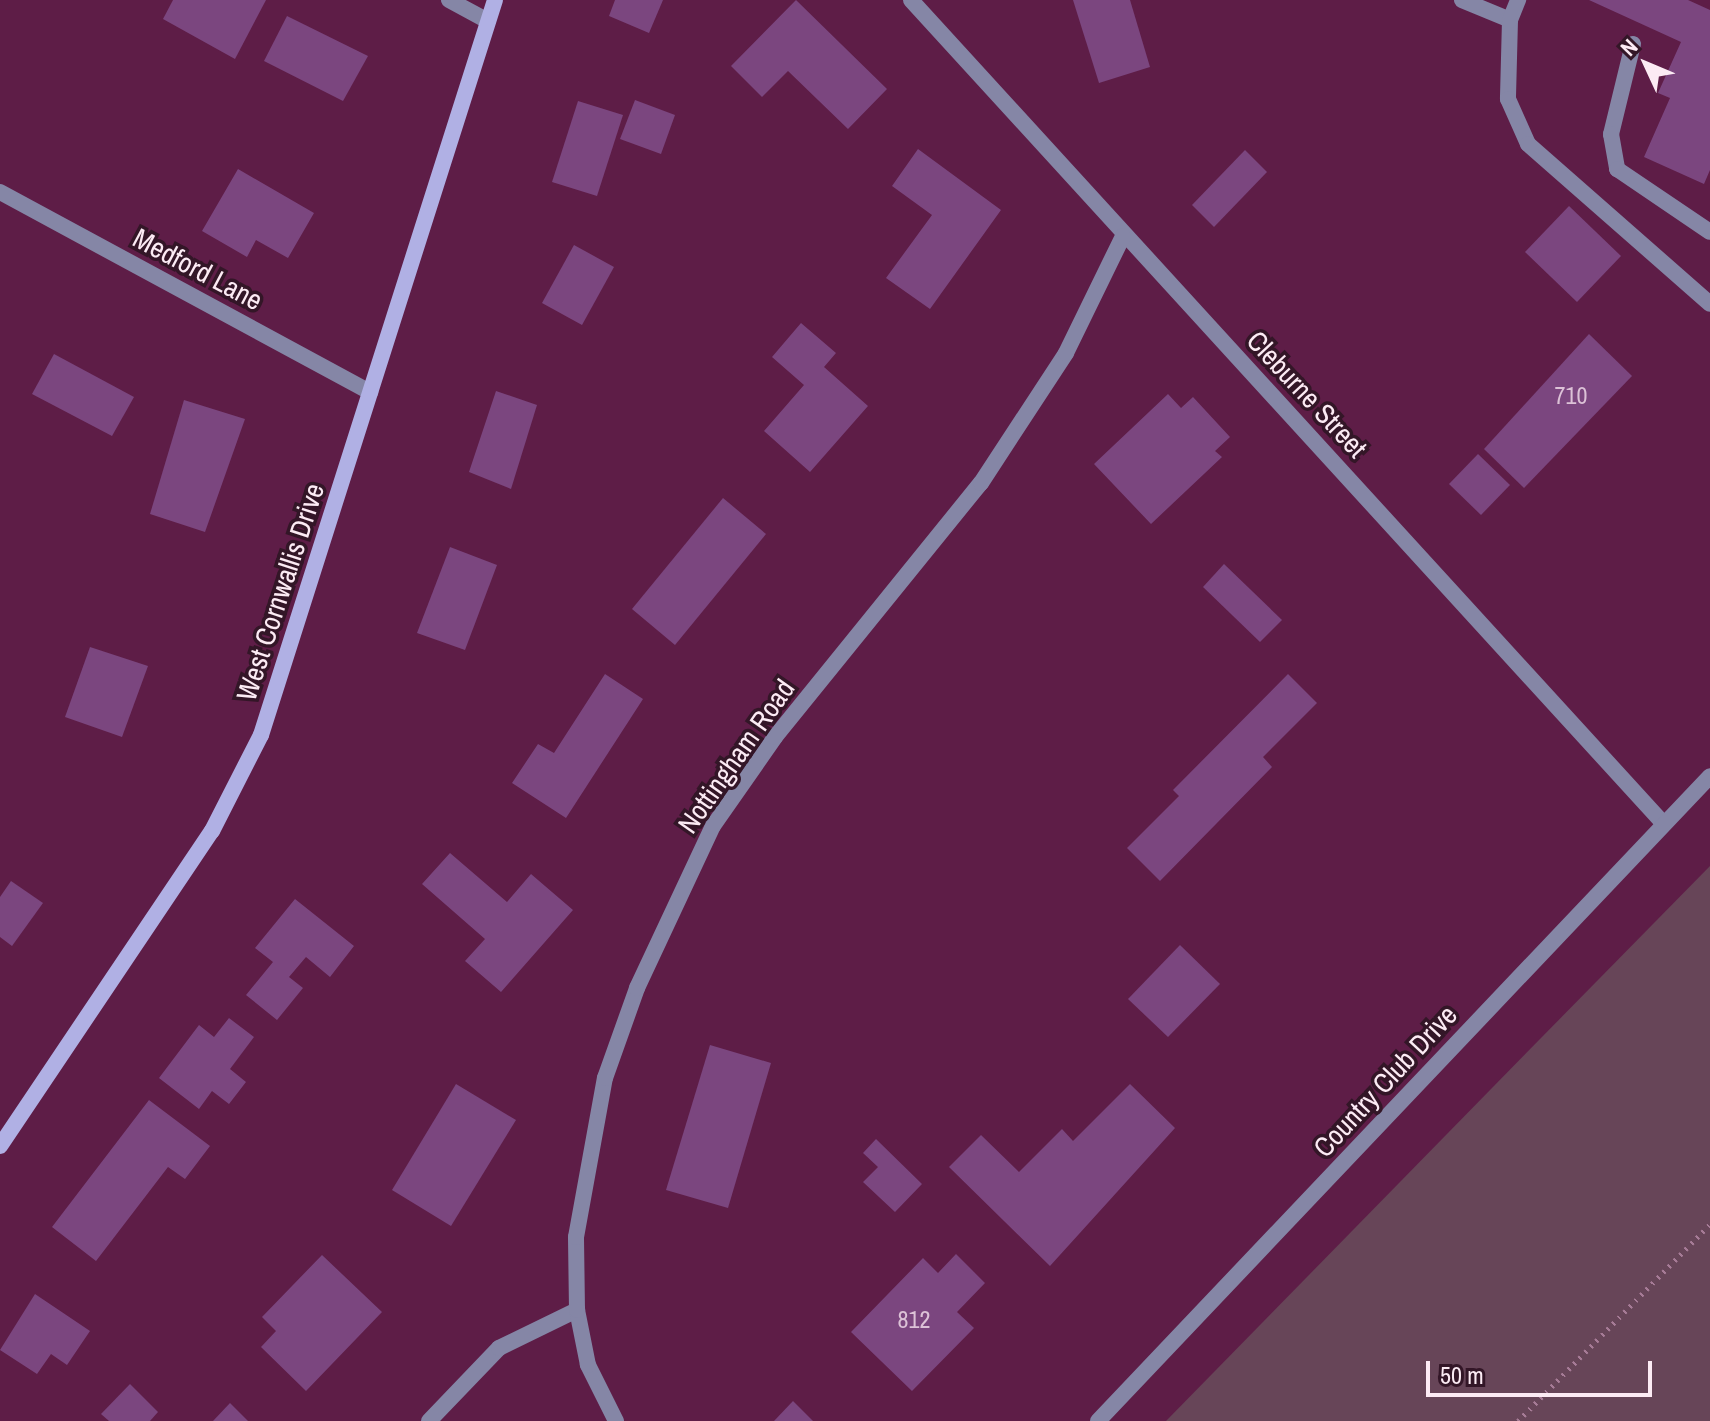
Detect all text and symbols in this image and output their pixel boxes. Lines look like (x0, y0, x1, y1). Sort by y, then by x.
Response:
north arrow (1606, 24, 1686, 104)
text: N (1613, 32, 1644, 62)
street label: Medford Lane (128, 221, 268, 317)
street label: Cleburne Street (1240, 324, 1374, 464)
house number: 710 (1555, 382, 1587, 410)
street label: West Cornwallis Drive (229, 479, 331, 705)
street label: Nottingham Road (671, 673, 801, 839)
street label: Country Club Drive (1306, 998, 1464, 1164)
house number: 812 (898, 1306, 930, 1334)
scale bar (1430, 1345, 1656, 1395)
text: 50 m (1440, 1359, 1484, 1391)

